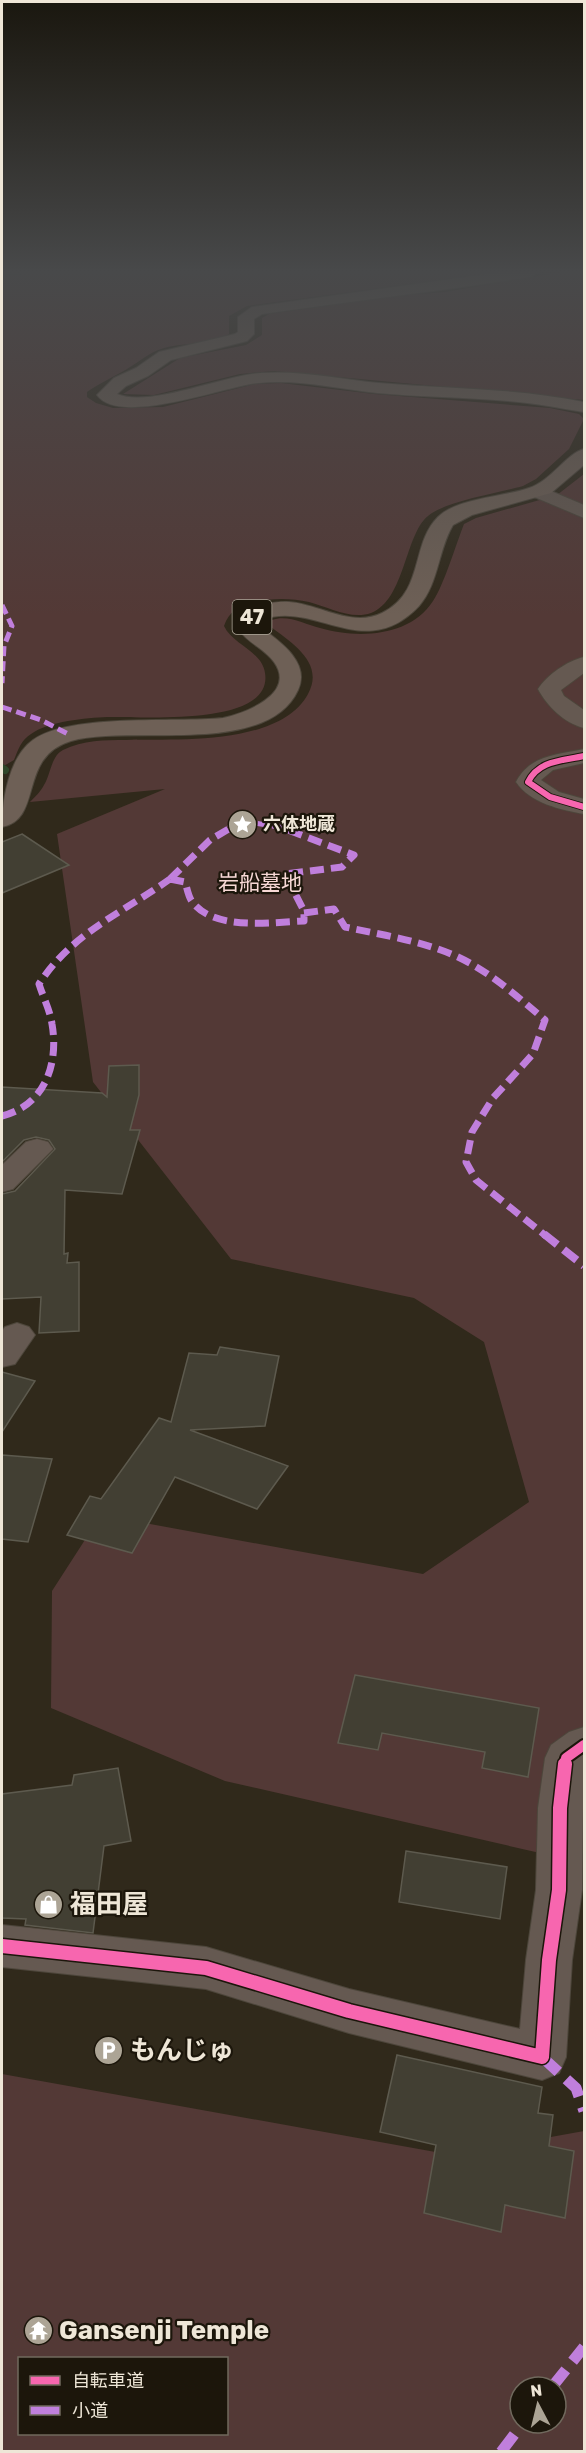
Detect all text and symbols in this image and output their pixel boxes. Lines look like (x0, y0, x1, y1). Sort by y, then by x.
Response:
road number: 47 (232, 600, 272, 634)
place icon: 六体地蔵 (226, 808, 258, 840)
place label: 六体地蔵 (263, 813, 335, 835)
park label: 岩船墓地 (218, 870, 302, 895)
shop icon: 福田屋 (33, 1888, 65, 1920)
place label: 福田屋 (70, 1889, 148, 1920)
parking icon: もんじゅ (93, 2034, 125, 2066)
place label: もんじゅ (130, 2035, 234, 2066)
temple icon: Gansenji Temple (22, 2314, 54, 2346)
place label: Gansenji Temple (59, 2315, 269, 2346)
legend (18, 2357, 228, 2435)
text: 自転車道 (72, 2370, 144, 2392)
north arrow (508, 2375, 568, 2435)
text: N (529, 2380, 543, 2401)
text: 小道 (72, 2400, 108, 2422)

